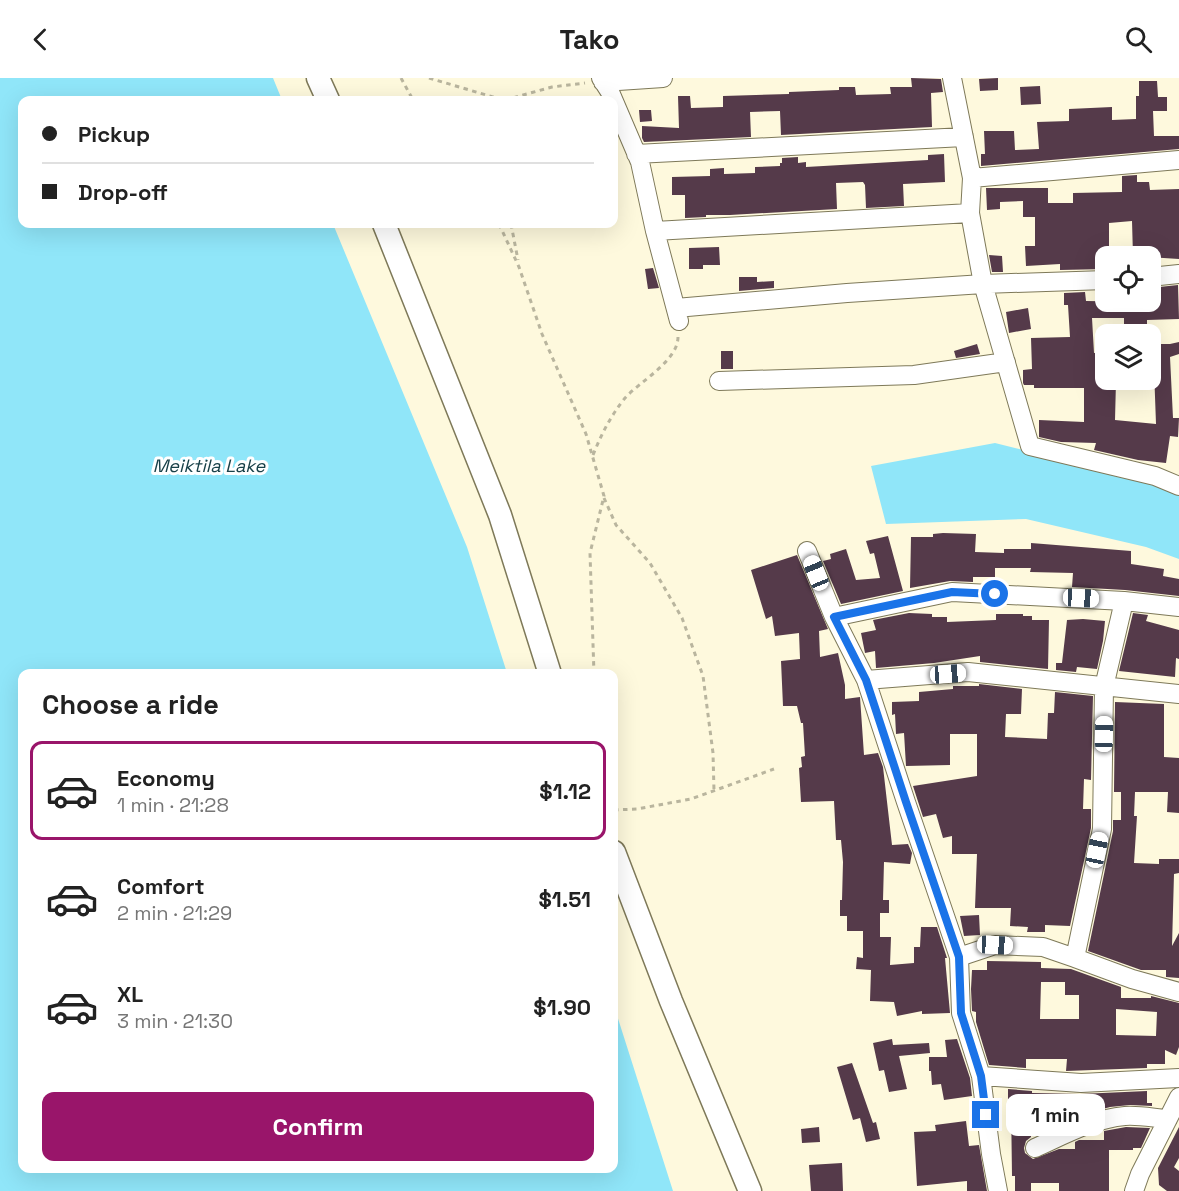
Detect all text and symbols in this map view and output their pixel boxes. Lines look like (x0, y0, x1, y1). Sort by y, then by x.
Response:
text: Tako (559, 22, 620, 57)
icon: back (24, 23, 57, 56)
icon: search (1122, 23, 1155, 56)
text: Pickup (78, 120, 150, 148)
text: Drop-off (78, 178, 168, 206)
map controls (1095, 246, 1161, 390)
button: locate (1095, 246, 1161, 312)
button: layers (1095, 324, 1161, 390)
water label: Meiktila Lake (153, 454, 267, 477)
car (801, 553, 831, 593)
route start (981, 580, 1008, 607)
car (1063, 588, 1099, 608)
car (929, 664, 967, 684)
text: Choose a ride (42, 687, 219, 722)
car (1095, 716, 1113, 752)
icon: car (45, 764, 99, 818)
text: Economy (117, 764, 215, 792)
text: $1.12 (539, 777, 591, 805)
text: 1 min · 21:28 (117, 792, 229, 818)
car (1084, 831, 1110, 869)
icon: car (45, 872, 99, 926)
text: Comfort (117, 872, 205, 900)
text: $1.51 (538, 885, 591, 913)
text: 2 min · 21:29 (117, 900, 232, 926)
car (977, 935, 1013, 955)
icon: car (45, 980, 99, 1034)
text: XL (117, 980, 143, 1008)
text: $1.90 (533, 993, 591, 1021)
text: 3 min · 21:30 (117, 1008, 233, 1034)
button: Confirm (42, 1092, 594, 1161)
callout: 1 min (1007, 1094, 1106, 1136)
route end (972, 1101, 999, 1128)
text: 1 min (1031, 1102, 1080, 1128)

